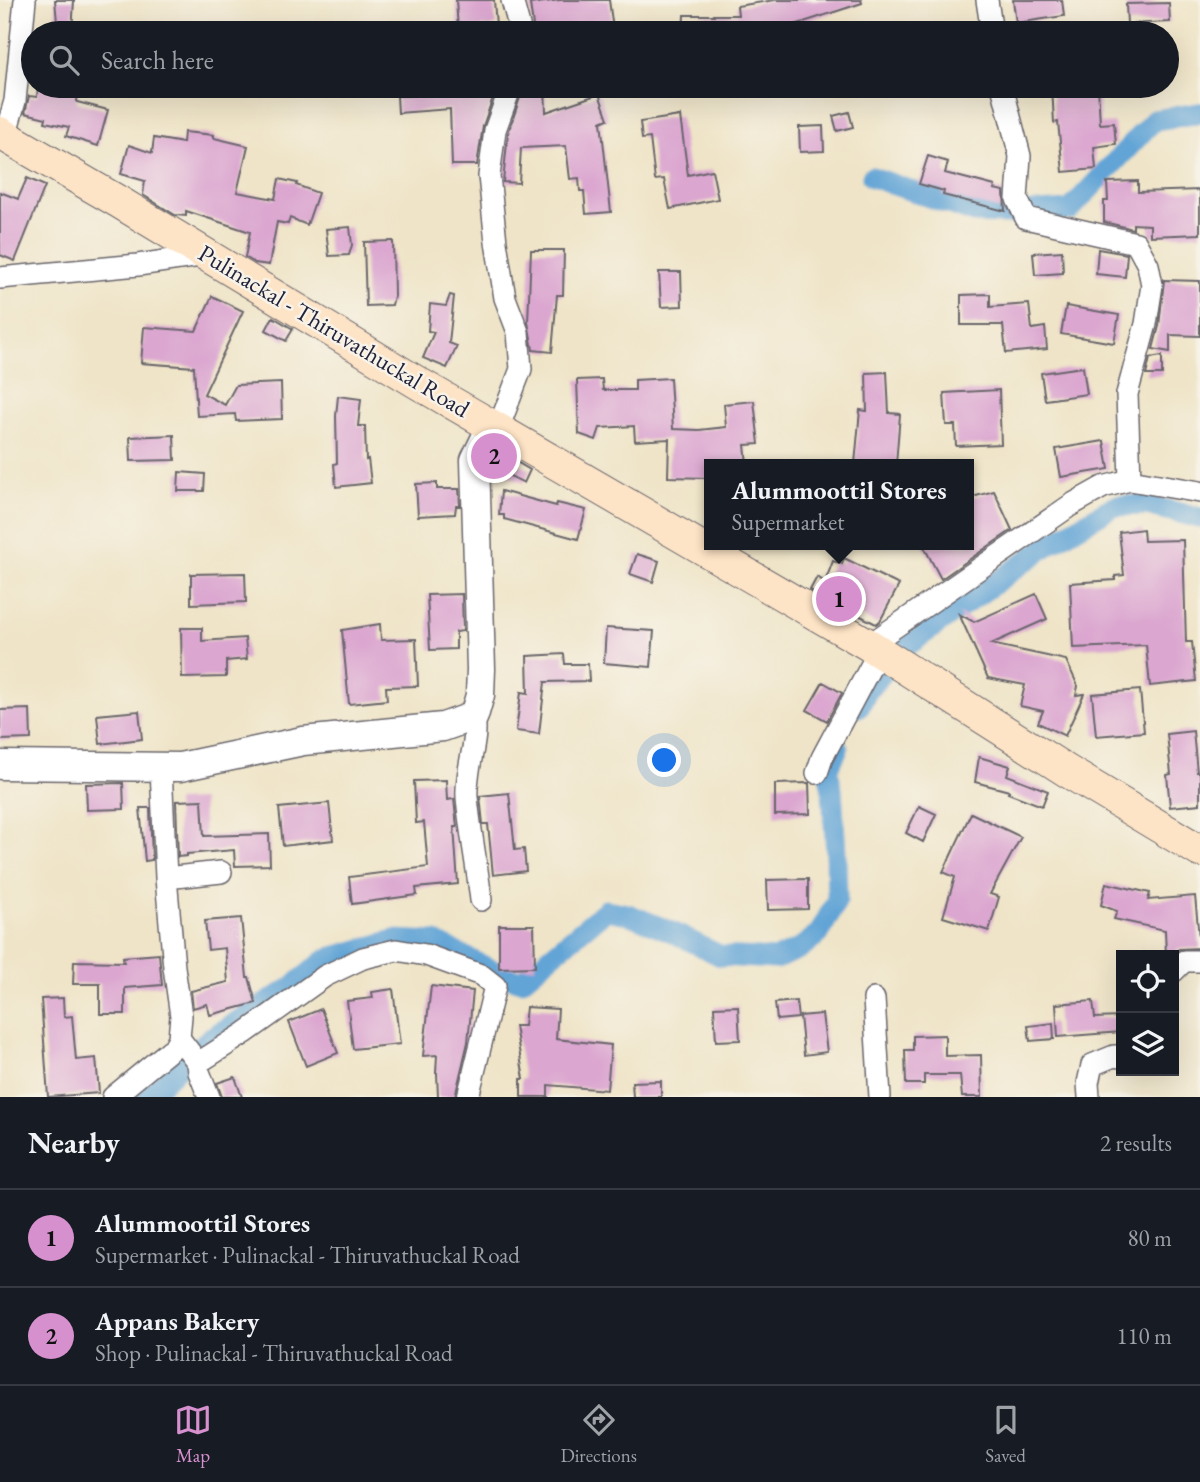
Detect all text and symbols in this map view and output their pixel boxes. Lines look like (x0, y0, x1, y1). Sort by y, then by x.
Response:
search box (21, 21, 1179, 98)
icon: search (45, 41, 83, 79)
text: Search here (101, 43, 214, 77)
street label: Pulinackal - Thiruvathuckal Road (193, 237, 476, 424)
pin: 2 (471, 430, 517, 482)
popup (704, 459, 974, 550)
text: Alummoottil Stores (731, 473, 947, 507)
text: Supermarket (731, 507, 845, 537)
pin: 1 (816, 573, 862, 625)
your location (647, 743, 681, 777)
map controls (1116, 950, 1179, 1076)
button: locate (1116, 950, 1179, 1013)
button: layers (1116, 1013, 1179, 1076)
text: Nearby (28, 1123, 120, 1162)
text: 2 results (1100, 1128, 1172, 1158)
text: Alummoottil Stores (95, 1206, 310, 1240)
text: 1 (45, 1223, 57, 1253)
text: 80 m (1127, 1223, 1172, 1253)
text: Supermarket · Pulinackal - Thiruvathuckal Road (95, 1240, 520, 1270)
text: Appans Bakery (95, 1304, 259, 1338)
text: 2 (45, 1321, 57, 1351)
text: 110 m (1116, 1321, 1172, 1351)
text: Shop · Pulinackal - Thiruvathuckal Road (95, 1338, 453, 1368)
tab: Map (174, 1401, 212, 1468)
tab: Directions (560, 1401, 637, 1468)
tab: Saved (985, 1401, 1026, 1468)

